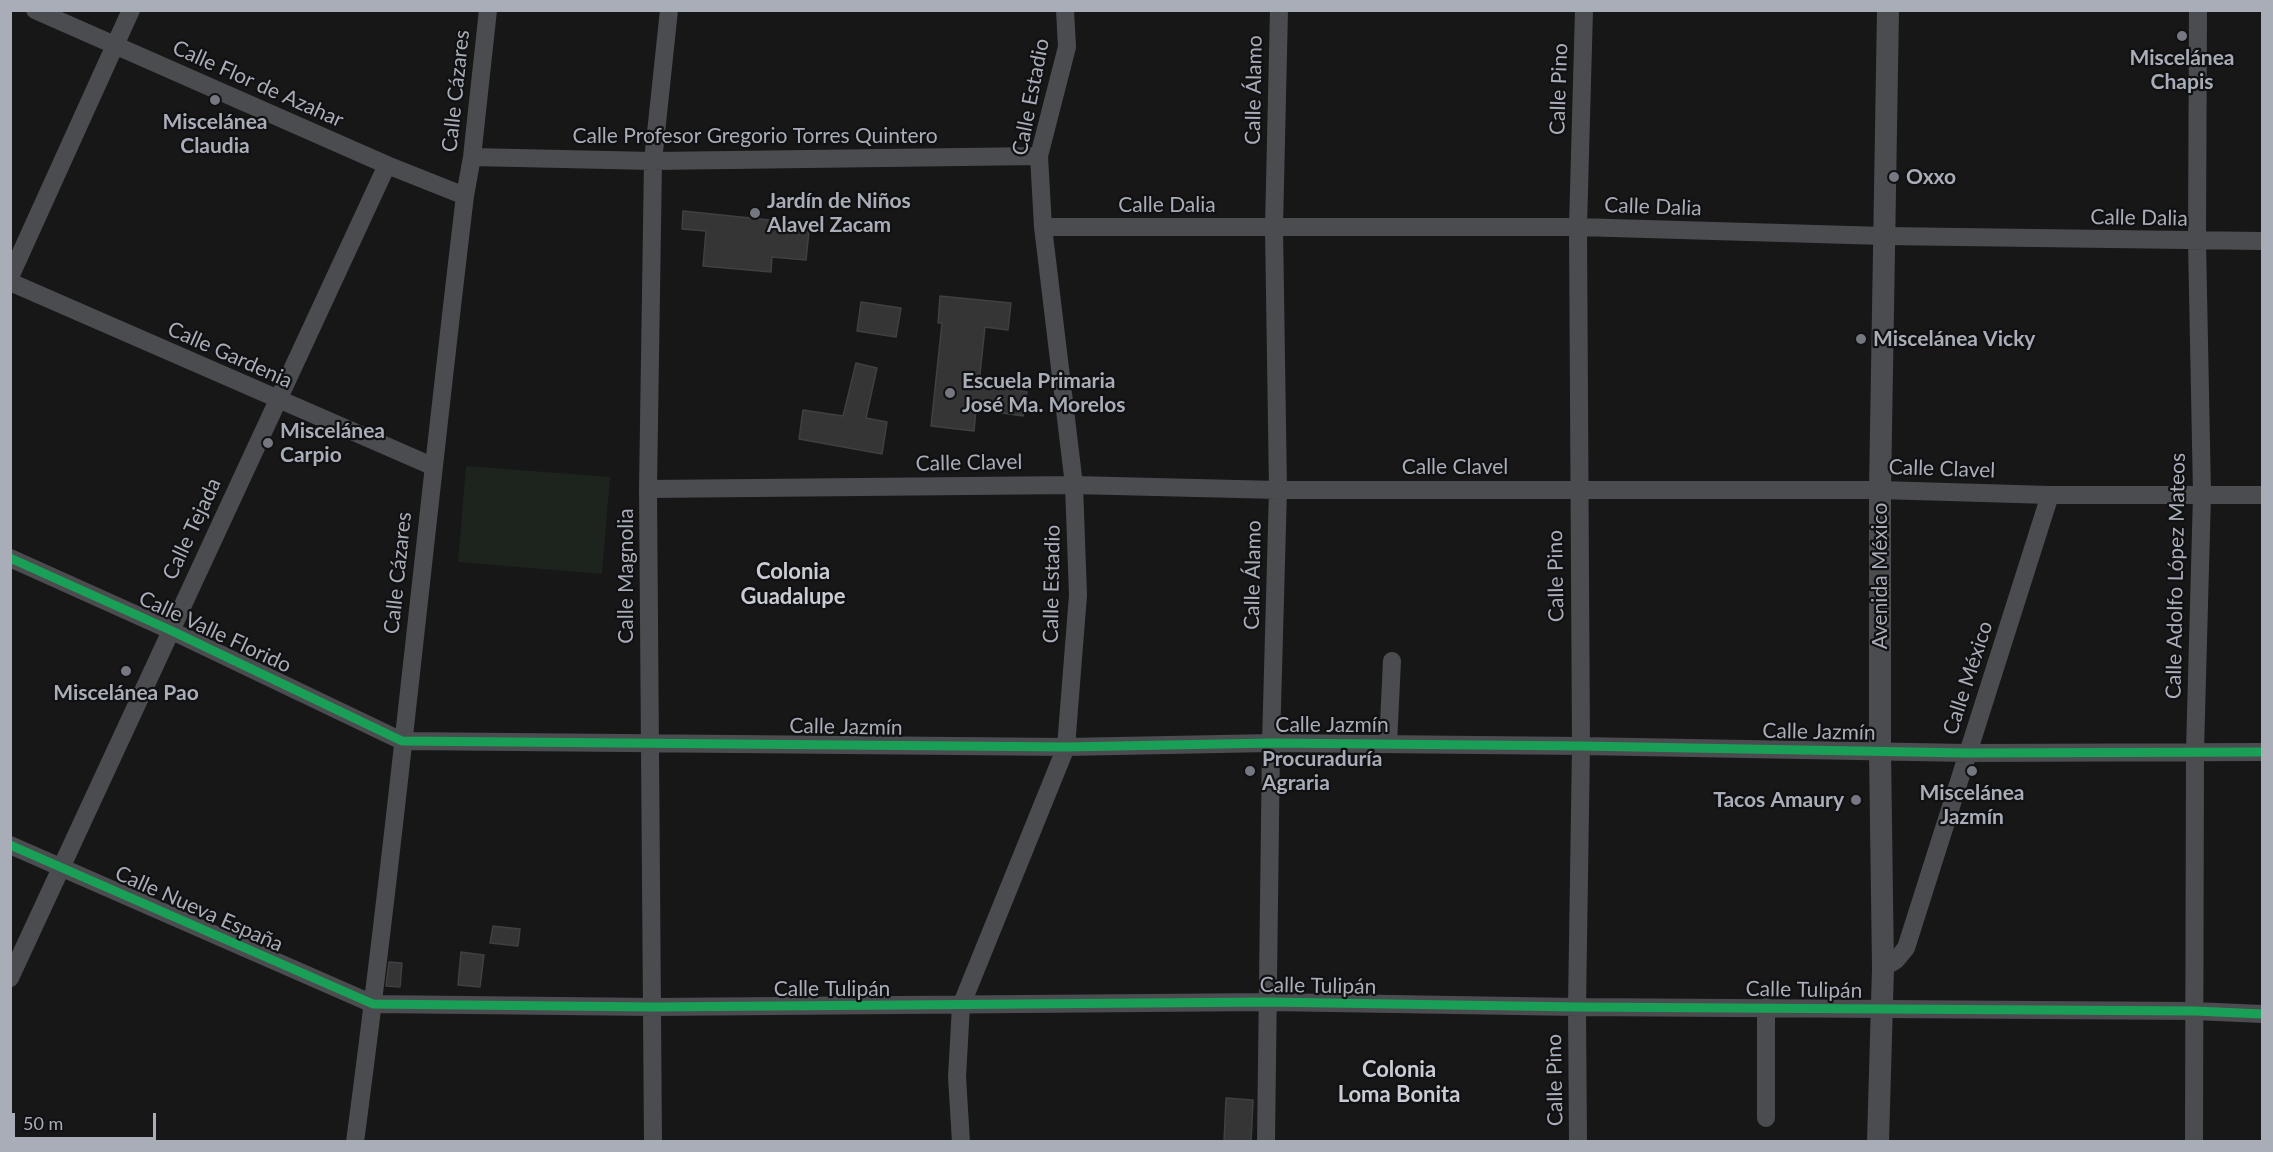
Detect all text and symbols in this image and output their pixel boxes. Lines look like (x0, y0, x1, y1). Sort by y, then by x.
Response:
street label: Calle Cázares (437, 29, 475, 153)
marker: Miscelánea Chapis (2175, 29, 2189, 43)
street label: Calle Flor de Azahar (169, 35, 347, 133)
street label: Calle Álamo (1240, 35, 1268, 145)
street label: Calle Estadio (1007, 36, 1055, 158)
street label: Calle Pino (1545, 43, 1573, 135)
place label: Miscelánea Chapis (2130, 45, 2234, 95)
marker: Miscelánea Claudia (208, 93, 222, 107)
place label: Miscelánea Claudia (163, 109, 267, 159)
street label: Calle Profesor Gregorio Torres Quintero (572, 123, 938, 149)
place label: Oxxo (1906, 164, 1956, 190)
marker: Oxxo (1887, 170, 1901, 184)
place label: Jardín de Niños Alavel Zacam (767, 188, 911, 238)
street label: Calle Dalia (1118, 192, 1216, 218)
street label: Calle Dalia (1604, 193, 1702, 221)
street label: Calle Dalia (2090, 205, 2188, 231)
marker: Jardín de Niños Alavel Zacam (748, 206, 762, 220)
street label: Calle Gardenia (164, 316, 296, 394)
place label: Miscelánea Vicky (1873, 326, 2035, 352)
marker: Miscelánea Vicky (1854, 332, 1868, 346)
place label: Escuela Primaria José Ma. Morelos (962, 368, 1125, 418)
marker: Escuela Primaria José Ma. Morelos (943, 386, 957, 400)
place label: Miscelánea Carpio (280, 418, 385, 468)
marker: Miscelánea Carpio (261, 436, 275, 450)
street label: Calle Clavel (915, 449, 1023, 477)
street label: Calle Adolfo López Mateos (2161, 453, 2191, 699)
street label: Calle Clavel (1402, 454, 1508, 480)
street label: Calle Clavel (1888, 455, 1996, 483)
street label: Calle Tejada (157, 474, 227, 584)
street label: Avenida México (1867, 503, 1893, 649)
street label: Calle Magnolia (613, 508, 639, 644)
street label: Calle Cázares (379, 511, 417, 635)
street label: Calle Álamo (1239, 520, 1267, 630)
street label: Calle Estadio (1038, 525, 1066, 643)
street label: Calle Pino (1543, 530, 1569, 622)
district label: Colonia Guadalupe (740, 559, 846, 610)
street label: Calle Valle Florido (135, 586, 295, 678)
street label: Calle México (1938, 618, 1998, 738)
marker: Miscelánea Pao (119, 664, 133, 678)
place label: Miscelánea Pao (53, 680, 199, 706)
street label: Calle Jazmín (1275, 712, 1389, 738)
street label: Calle Jazmín (789, 713, 903, 741)
street label: Calle Jazmín (1762, 718, 1876, 746)
place label: Procuraduría Agraria (1262, 746, 1382, 796)
marker: Procuraduría Agraria (1243, 764, 1257, 778)
marker: Miscelánea Jazmín (1965, 764, 1979, 778)
place label: Miscelánea Jazmín (1920, 780, 2024, 830)
place label: Tacos Amaury (1713, 787, 1844, 813)
marker: Tacos Amaury (1849, 793, 1863, 807)
street label: Calle Nueva España (111, 861, 287, 957)
street label: Calle Tulipán (1259, 972, 1377, 1000)
street label: Calle Tulipán (774, 976, 890, 1002)
street label: Calle Tulipán (1745, 976, 1863, 1004)
street label: Calle Pino (1542, 1034, 1568, 1126)
district label: Colonia Loma Bonita (1338, 1057, 1460, 1108)
scale bar (15, 1101, 159, 1139)
text: 50 m (23, 1112, 63, 1134)

